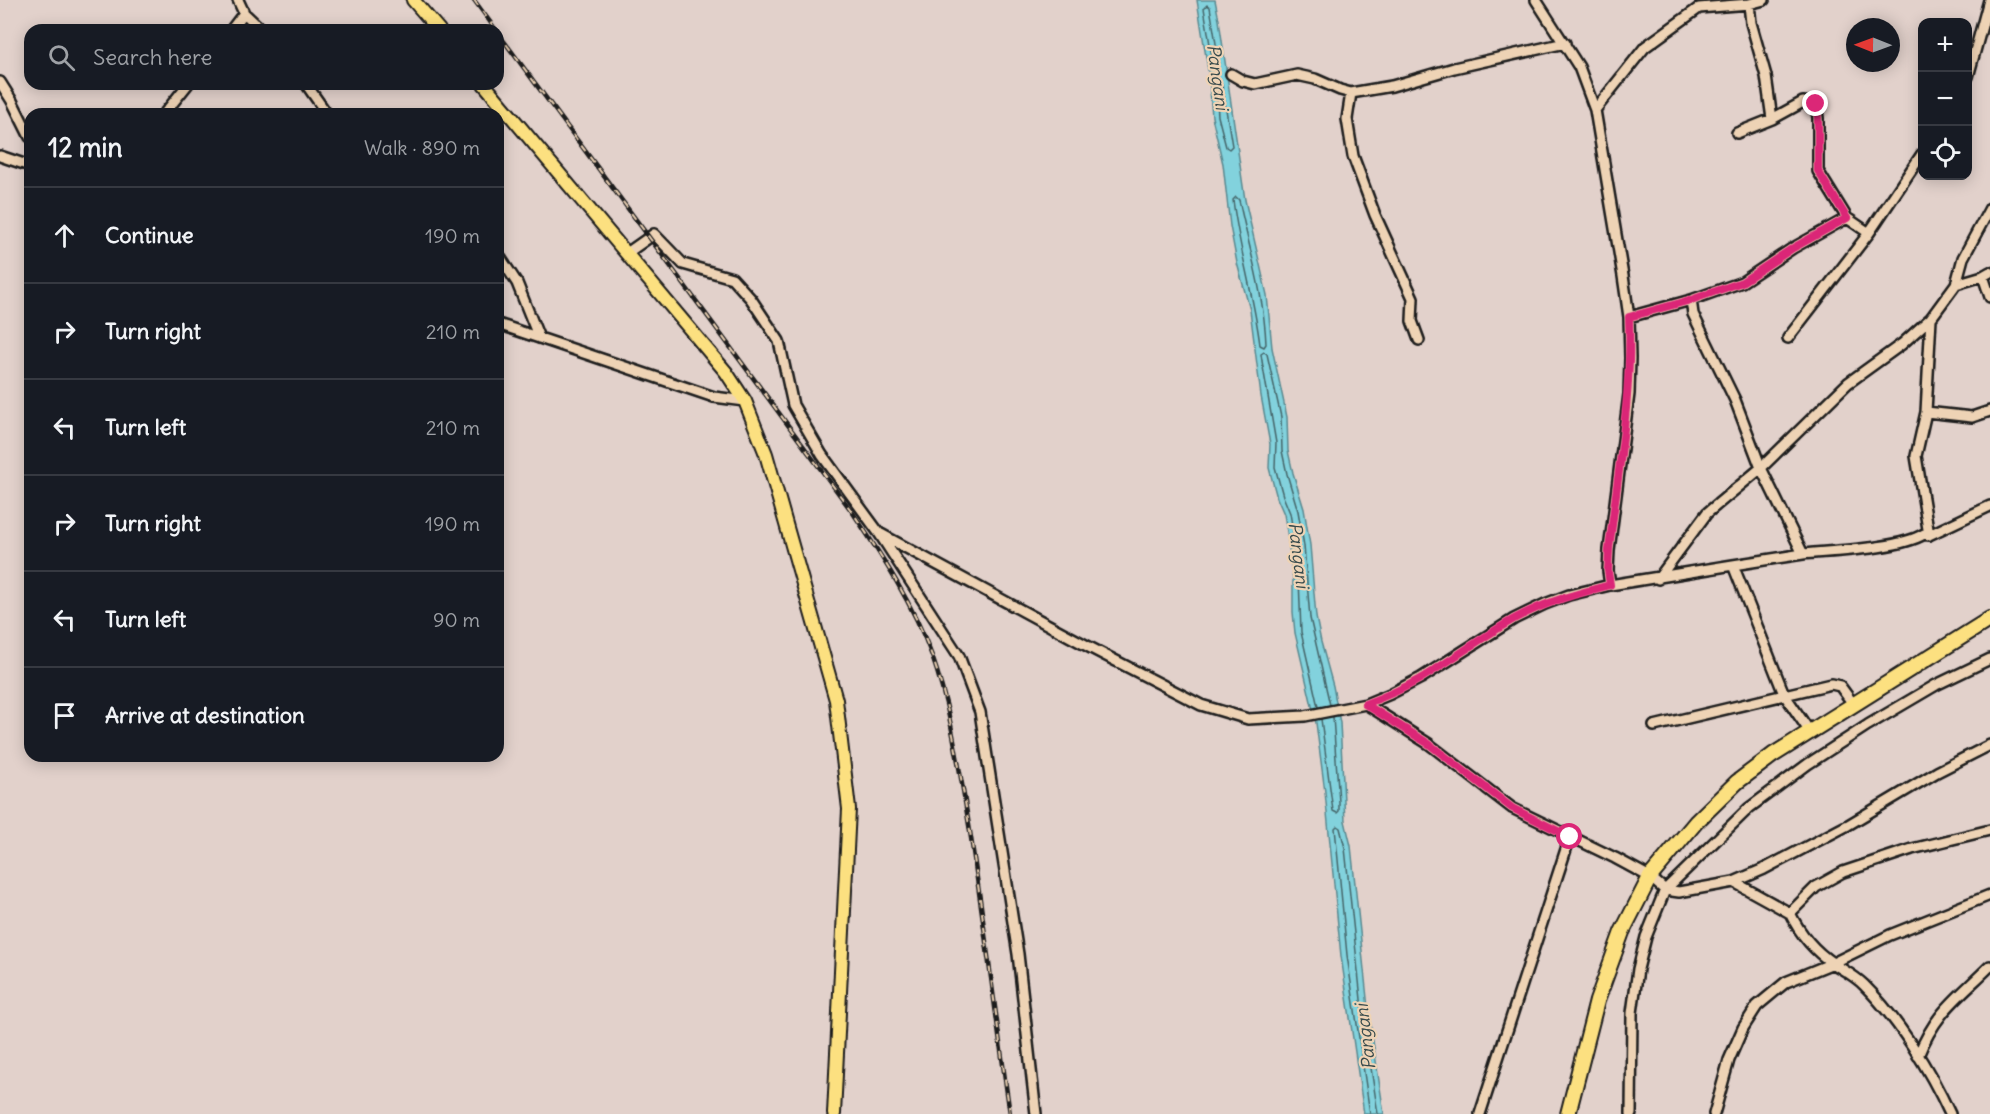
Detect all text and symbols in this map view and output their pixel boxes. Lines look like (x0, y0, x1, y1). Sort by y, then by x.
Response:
north arrow (1846, 18, 1900, 72)
map controls (1918, 18, 1972, 180)
button: + (1918, 18, 1972, 72)
search box (24, 24, 504, 90)
icon: search (45, 41, 78, 74)
text: Search here (93, 43, 212, 71)
water label: Pangani (1202, 43, 1234, 113)
button: − (1918, 72, 1972, 126)
route end (1802, 90, 1828, 116)
button: locate (1918, 126, 1972, 180)
text: 12 min (48, 131, 122, 164)
text: Walk · 890 m (364, 135, 480, 160)
icon: ahead (48, 219, 81, 252)
text: Continue (105, 221, 194, 249)
text: 190 m (425, 223, 480, 248)
icon: right (48, 315, 81, 348)
text: Turn right (105, 317, 201, 345)
text: 210 m (426, 319, 480, 344)
icon: left (48, 411, 81, 444)
text: Turn left (105, 413, 186, 441)
text: 210 m (426, 415, 480, 440)
icon: right (48, 507, 81, 540)
text: Turn right (105, 509, 201, 537)
text: 190 m (425, 511, 480, 536)
water label: Pangani (1284, 521, 1315, 591)
icon: left (48, 603, 81, 636)
text: Turn left (105, 605, 186, 633)
text: 90 m (433, 607, 480, 632)
icon: arrive (48, 699, 81, 732)
text: Arrive at destination (105, 701, 305, 729)
route start (1556, 823, 1582, 849)
water label: Pangani (1349, 1001, 1380, 1071)

